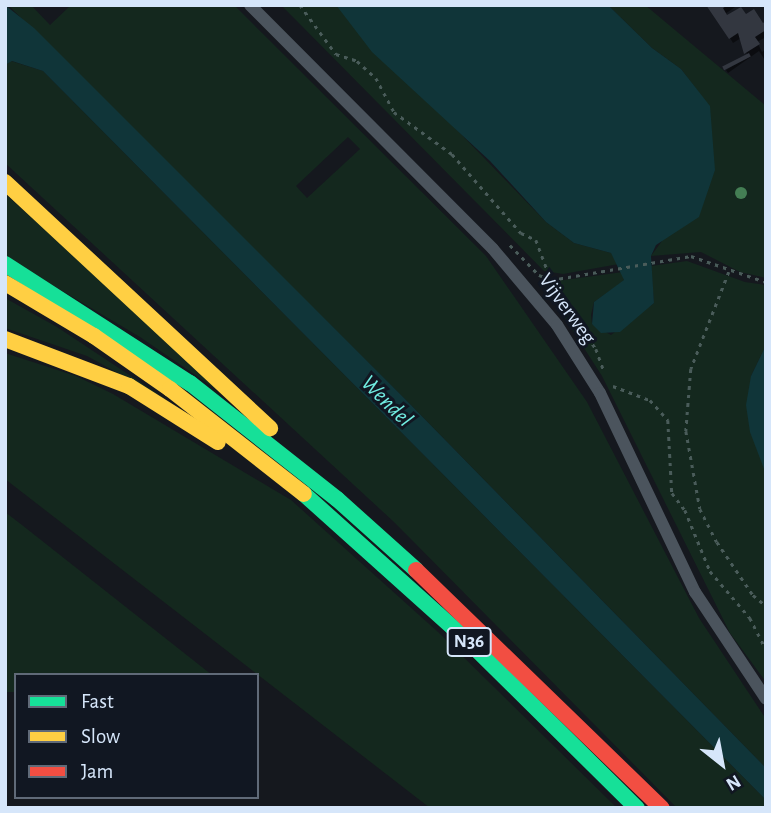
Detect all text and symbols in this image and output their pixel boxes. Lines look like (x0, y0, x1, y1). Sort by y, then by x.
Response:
street label: Vijverweg (533, 269, 601, 349)
water label: Wendel (354, 370, 418, 434)
road number: N36 (446, 626, 492, 657)
legend (14, 673, 259, 799)
text: Fast (81, 691, 114, 712)
text: Slow (81, 726, 120, 747)
north arrow (687, 729, 757, 799)
text: Jam (81, 761, 113, 782)
text: N (723, 771, 744, 794)

